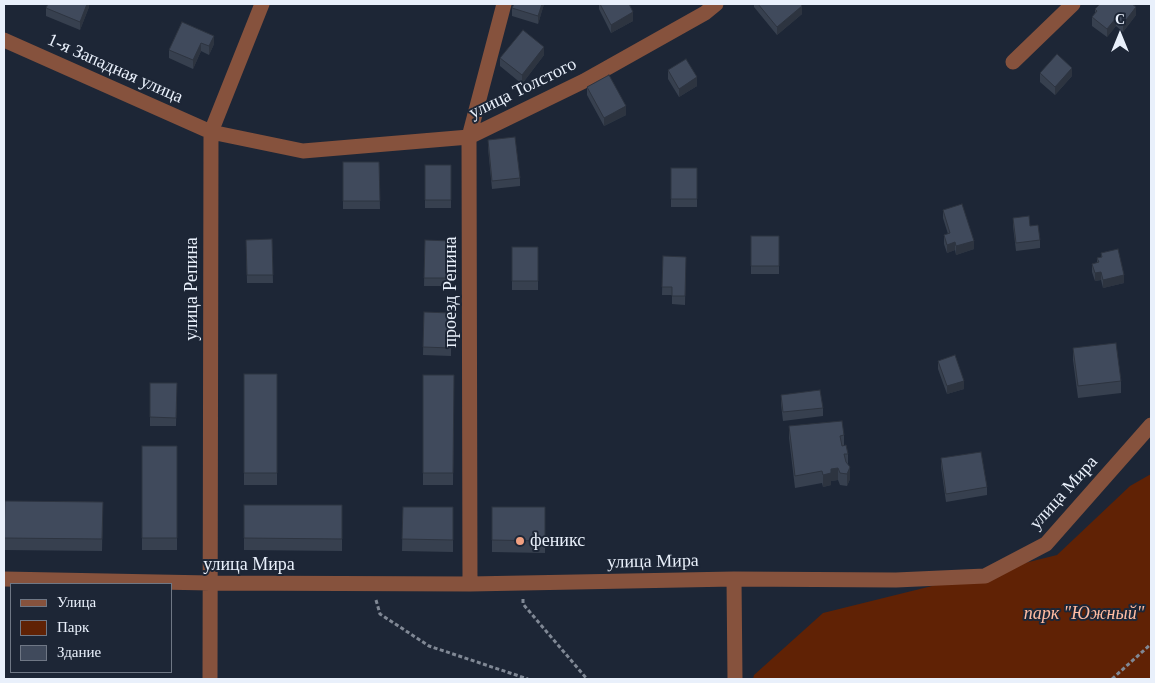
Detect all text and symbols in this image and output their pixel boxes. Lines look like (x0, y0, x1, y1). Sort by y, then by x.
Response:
north arrow (1095, 10, 1145, 60)
text: С (1115, 12, 1125, 27)
street label: 1-я Западная улица (44, 29, 186, 109)
street label: улица Толстого (466, 54, 580, 124)
street label: проезд Репина (440, 236, 462, 348)
street label: улица Репина (181, 237, 203, 341)
street label: улица Мира (1025, 452, 1103, 534)
place label: феникс (530, 530, 585, 552)
marker: феникс (514, 535, 526, 547)
street label: улица Мира (607, 550, 699, 574)
street label: улица Мира (203, 554, 295, 576)
legend (10, 583, 172, 673)
text: Улица (57, 594, 96, 610)
park label: парк "Южный" (1024, 603, 1144, 625)
text: Парк (57, 619, 89, 635)
text: Здание (57, 644, 101, 660)

